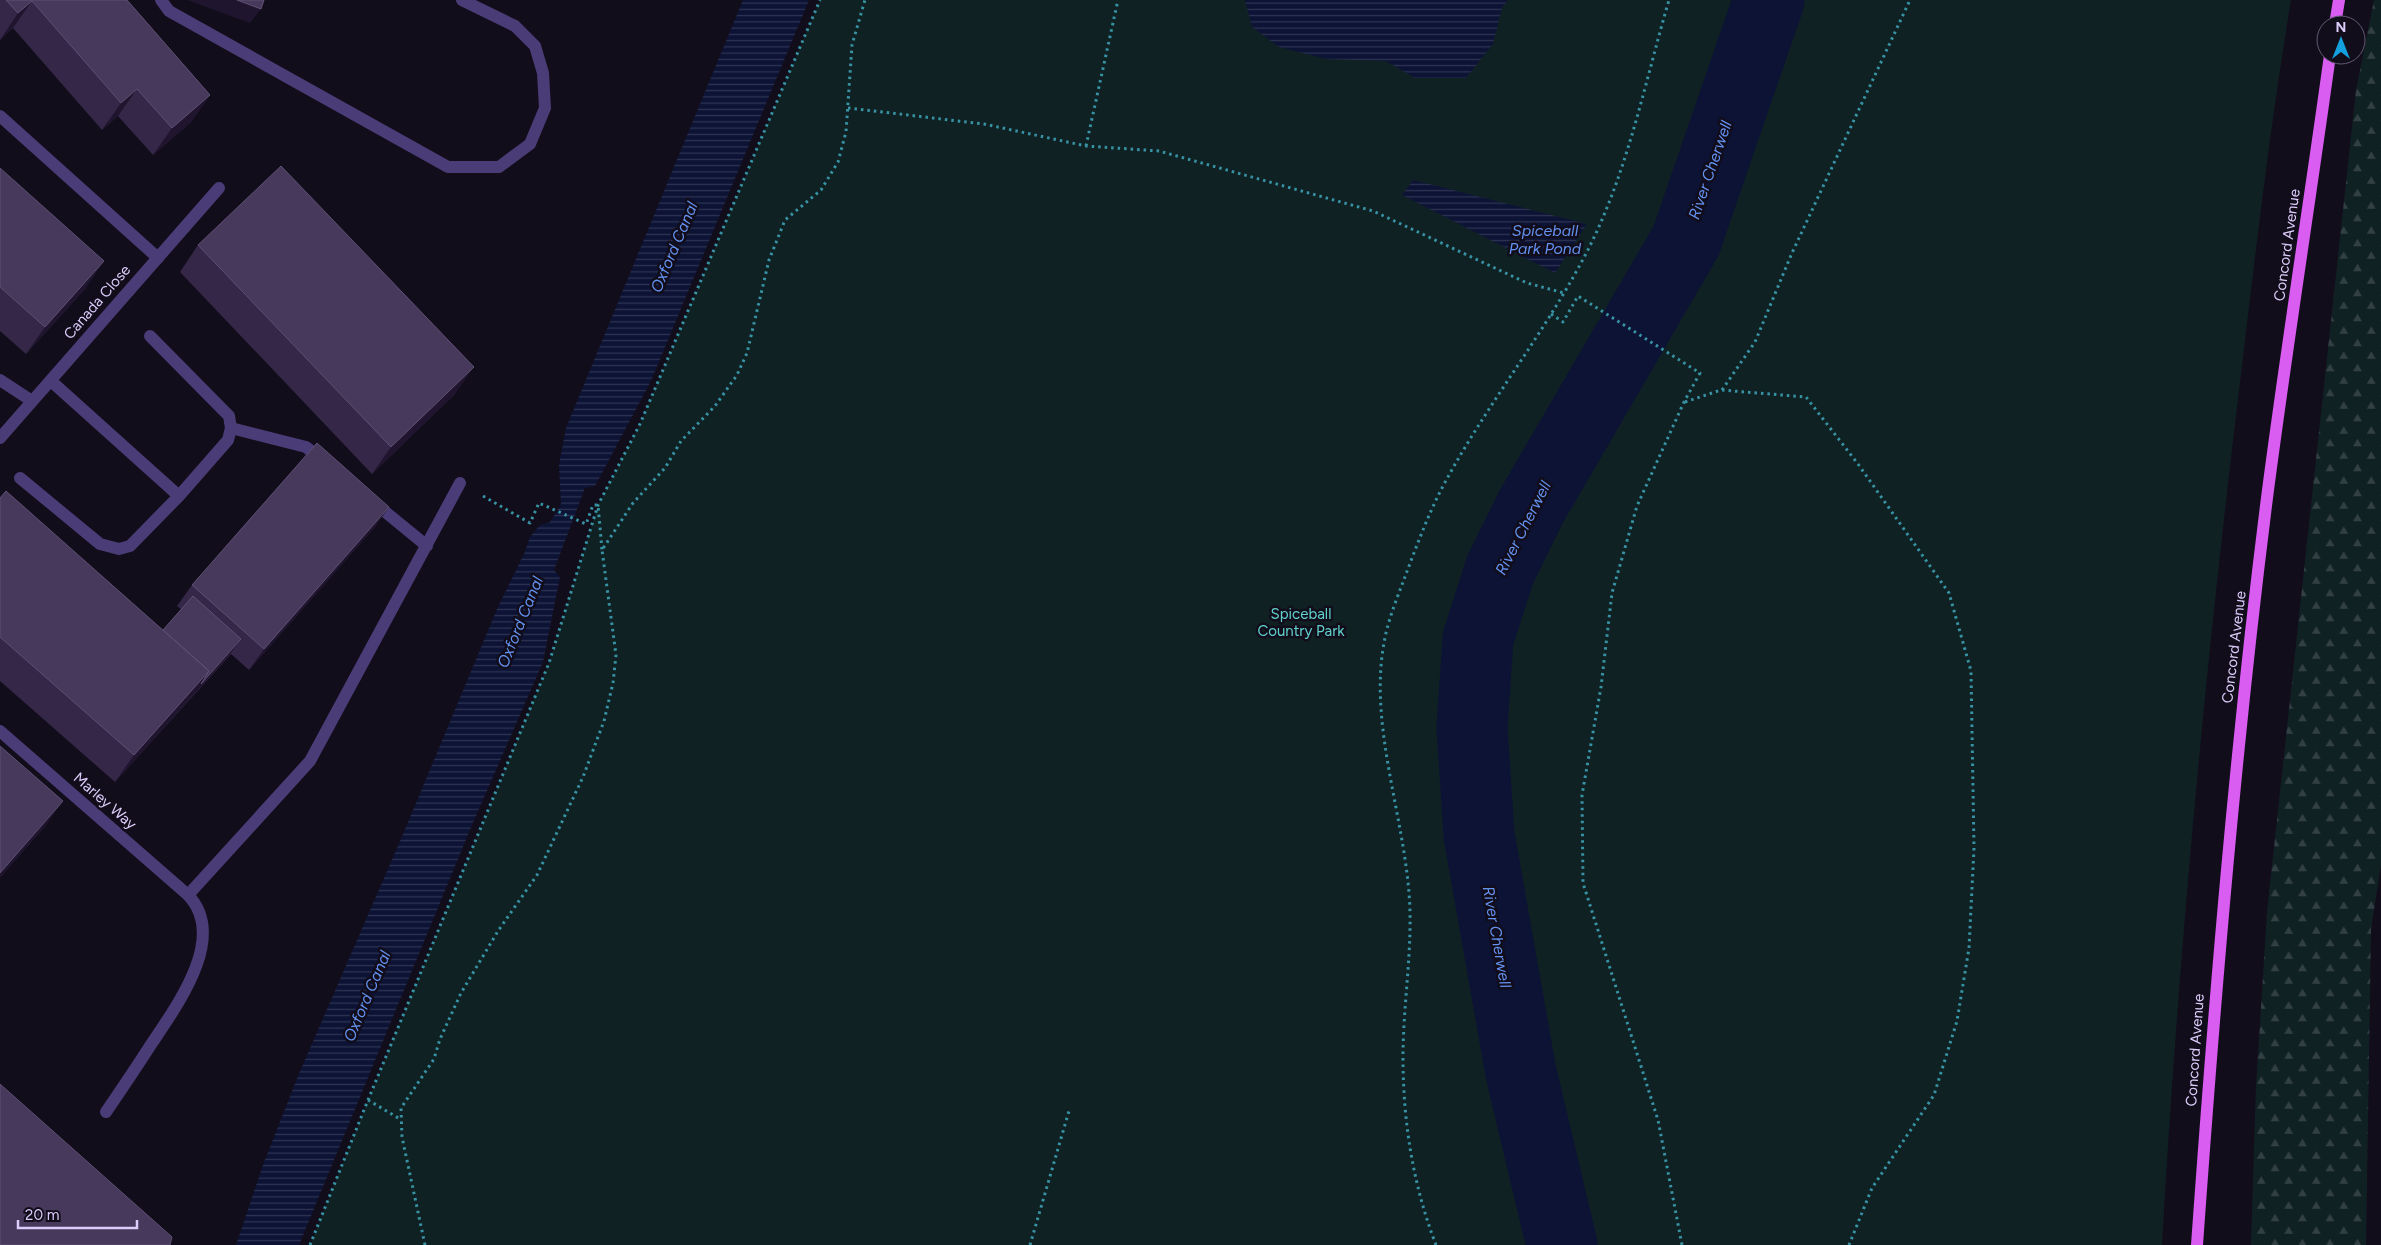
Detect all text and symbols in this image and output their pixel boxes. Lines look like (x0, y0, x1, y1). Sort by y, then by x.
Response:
north arrow (2316, 15, 2366, 65)
text: N (2336, 19, 2346, 36)
water label: River Cherwell (1684, 118, 1736, 222)
street label: Concord Avenue (2270, 188, 2304, 302)
water label: Oxford Canal (646, 198, 702, 295)
water label: Spiceball Park Pond (1509, 221, 1582, 258)
street label: Canada Close (60, 261, 134, 343)
water label: River Cherwell (1491, 477, 1555, 578)
water label: Oxford Canal (493, 573, 547, 670)
street label: Concord Avenue (2218, 590, 2250, 704)
park label: Spiceball Country Park (1257, 605, 1345, 640)
street label: Marley Way (70, 769, 140, 833)
water label: River Cherwell (1479, 885, 1515, 990)
water label: Oxford Canal (339, 947, 395, 1044)
street label: Concord Avenue (2182, 993, 2208, 1107)
scale bar (18, 1198, 136, 1230)
text: 20 m (25, 1206, 59, 1224)

